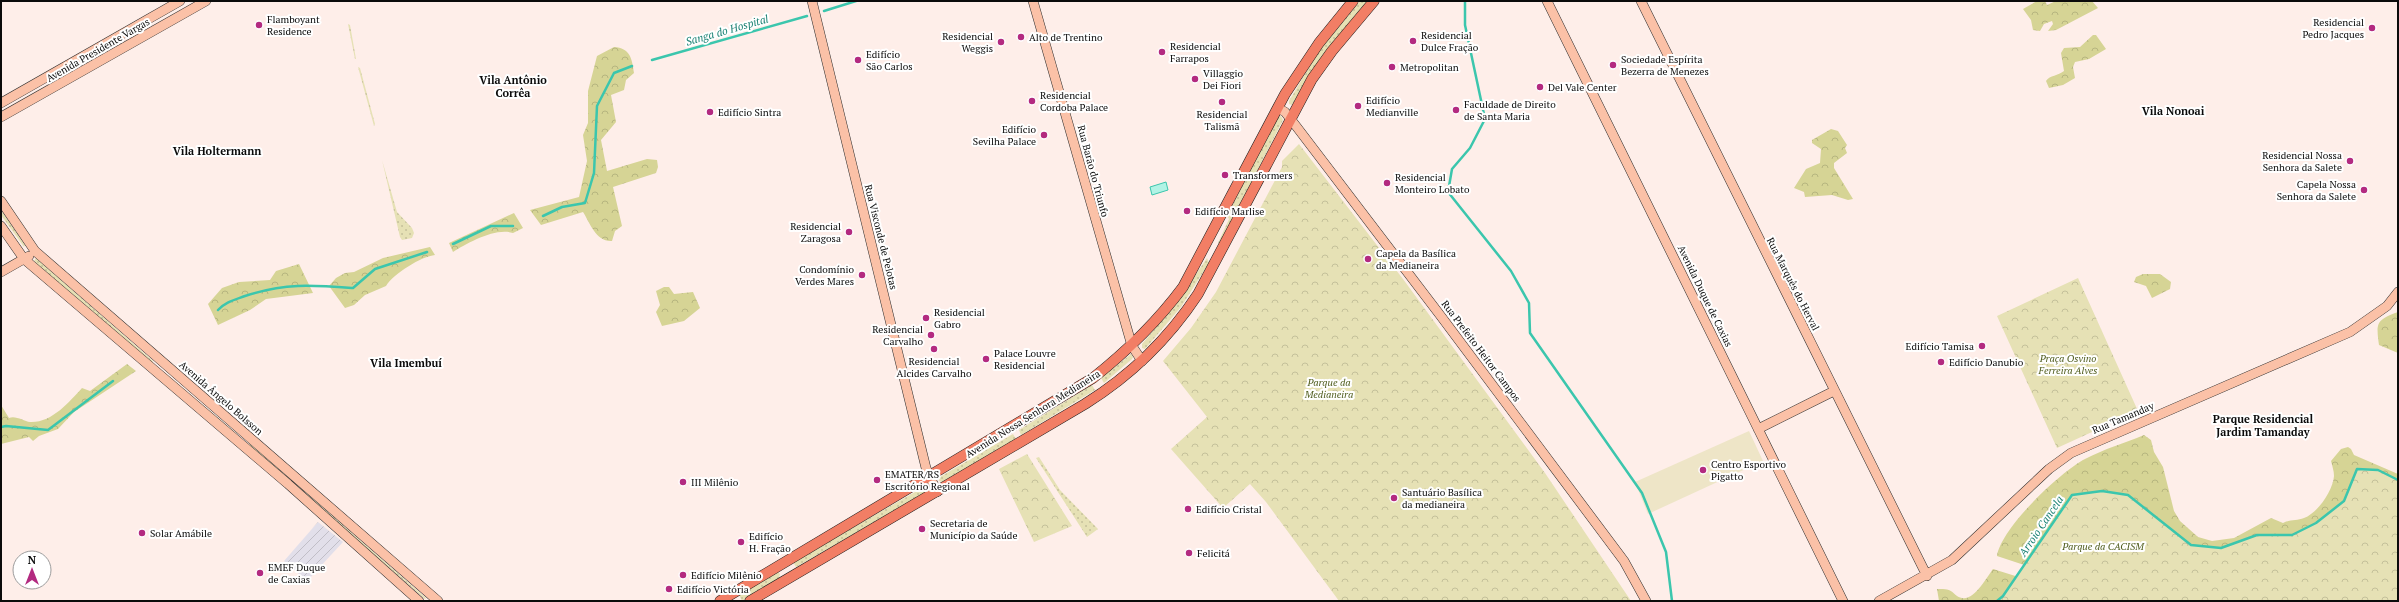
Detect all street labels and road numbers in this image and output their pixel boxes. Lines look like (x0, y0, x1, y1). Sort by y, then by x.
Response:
street label: Avenida Presidente Vargas (44, 15, 152, 85)
street label: Rua Barão do Triunfo (1075, 124, 1112, 219)
street label: Rua Visconde de Pelotas (862, 183, 900, 291)
street label: Rua Marquês do Herval (1764, 235, 1822, 333)
street label: Avenida Duque de Caxias (1675, 243, 1735, 349)
street label: Rua Prefeito Heitor Campos (1439, 298, 1523, 404)
street label: Avenida Ângelo Bolsson (176, 358, 266, 438)
street label: Avenida Nossa Senhora Medianeira (963, 367, 1103, 461)
street label: Rua Tamanday (2090, 399, 2157, 437)

